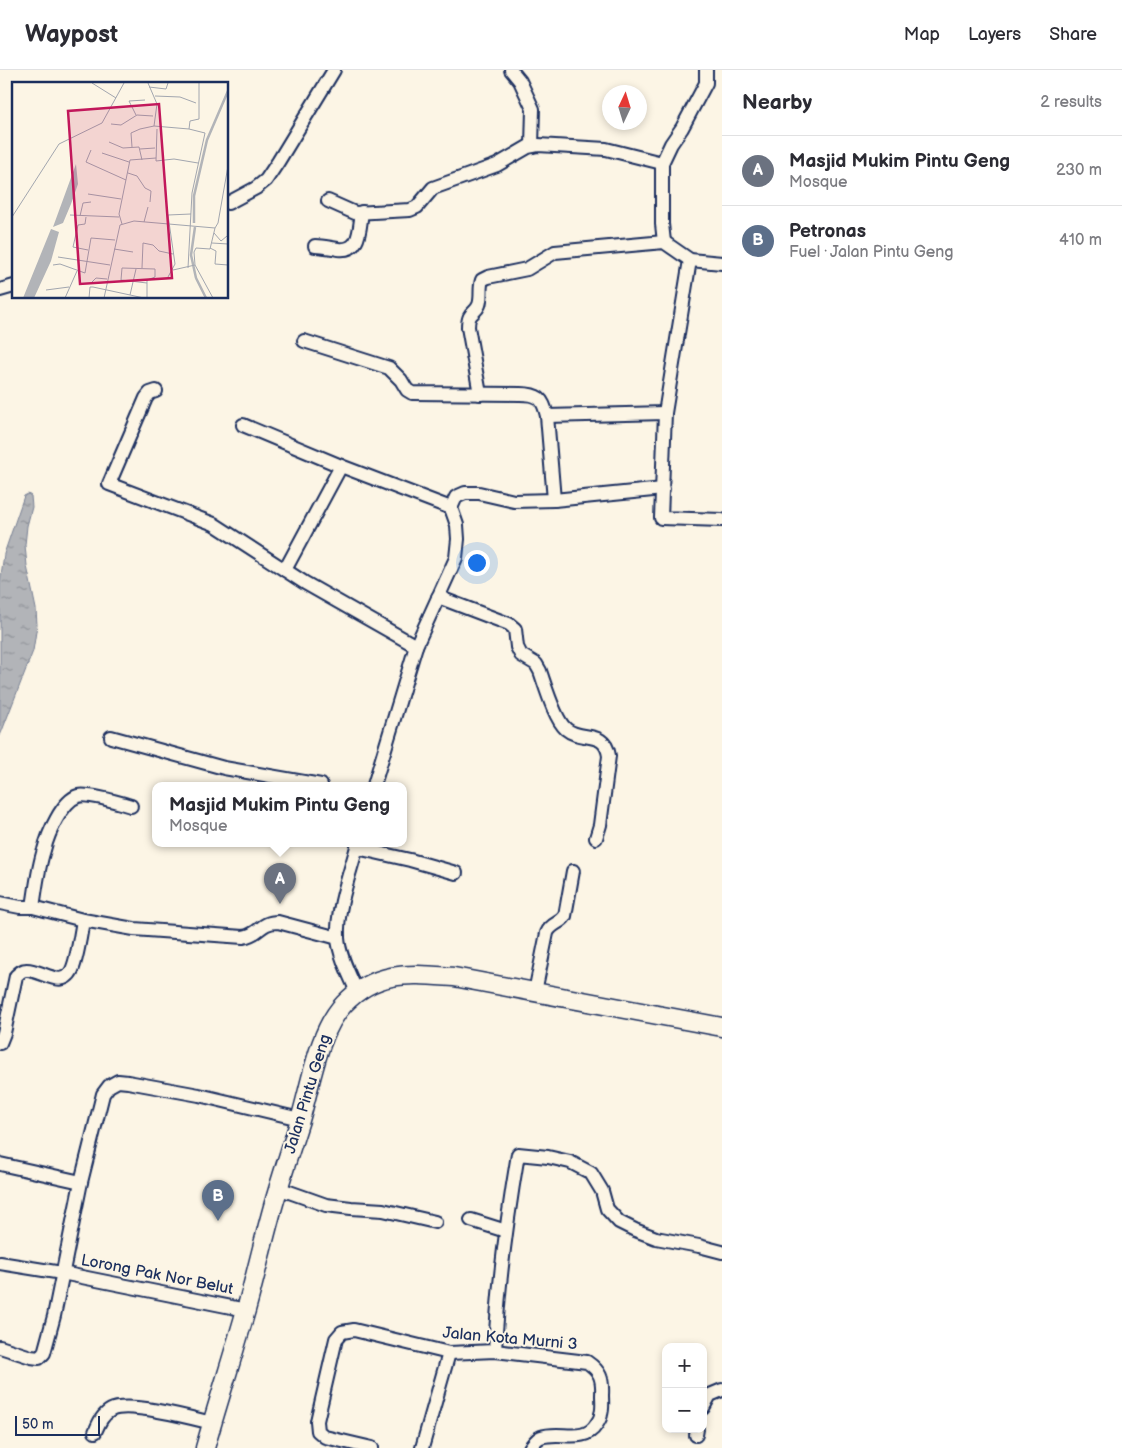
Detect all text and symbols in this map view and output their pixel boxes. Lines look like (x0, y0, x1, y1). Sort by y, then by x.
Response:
text: Waypost (25, 20, 118, 49)
text: Map (904, 24, 940, 45)
text: Layers (968, 24, 1021, 45)
text: Share (1049, 24, 1097, 45)
inset map (12, 82, 229, 299)
north arrow (602, 85, 647, 130)
text: Nearby (742, 90, 812, 115)
text: 2 results (1040, 93, 1102, 112)
text: Masjid Mukim Pintu Geng (789, 150, 1010, 173)
text: A (753, 161, 763, 180)
text: 230 m (1056, 161, 1102, 180)
text: Mosque (789, 173, 848, 192)
text: Petronas (789, 220, 866, 243)
text: B (752, 231, 764, 250)
text: 410 m (1059, 231, 1102, 250)
text: Fuel · Jalan Pintu Geng (789, 243, 954, 262)
your location (464, 550, 490, 576)
popup (152, 782, 407, 847)
text: Masjid Mukim Pintu Geng (169, 794, 390, 817)
text: Mosque (169, 817, 228, 836)
pin: A (264, 863, 296, 904)
street label: Jalan Pintu Geng (281, 1032, 335, 1156)
pin: B (202, 1180, 234, 1221)
street label: Lorong Pak Nor Belut (79, 1251, 235, 1299)
street label: Jalan Kota Murni 3 (442, 1324, 578, 1354)
map controls (662, 1343, 707, 1433)
button: + (662, 1343, 707, 1388)
button: − (662, 1388, 707, 1433)
scale bar (15, 1413, 100, 1436)
text: 50 m (22, 1416, 54, 1433)

